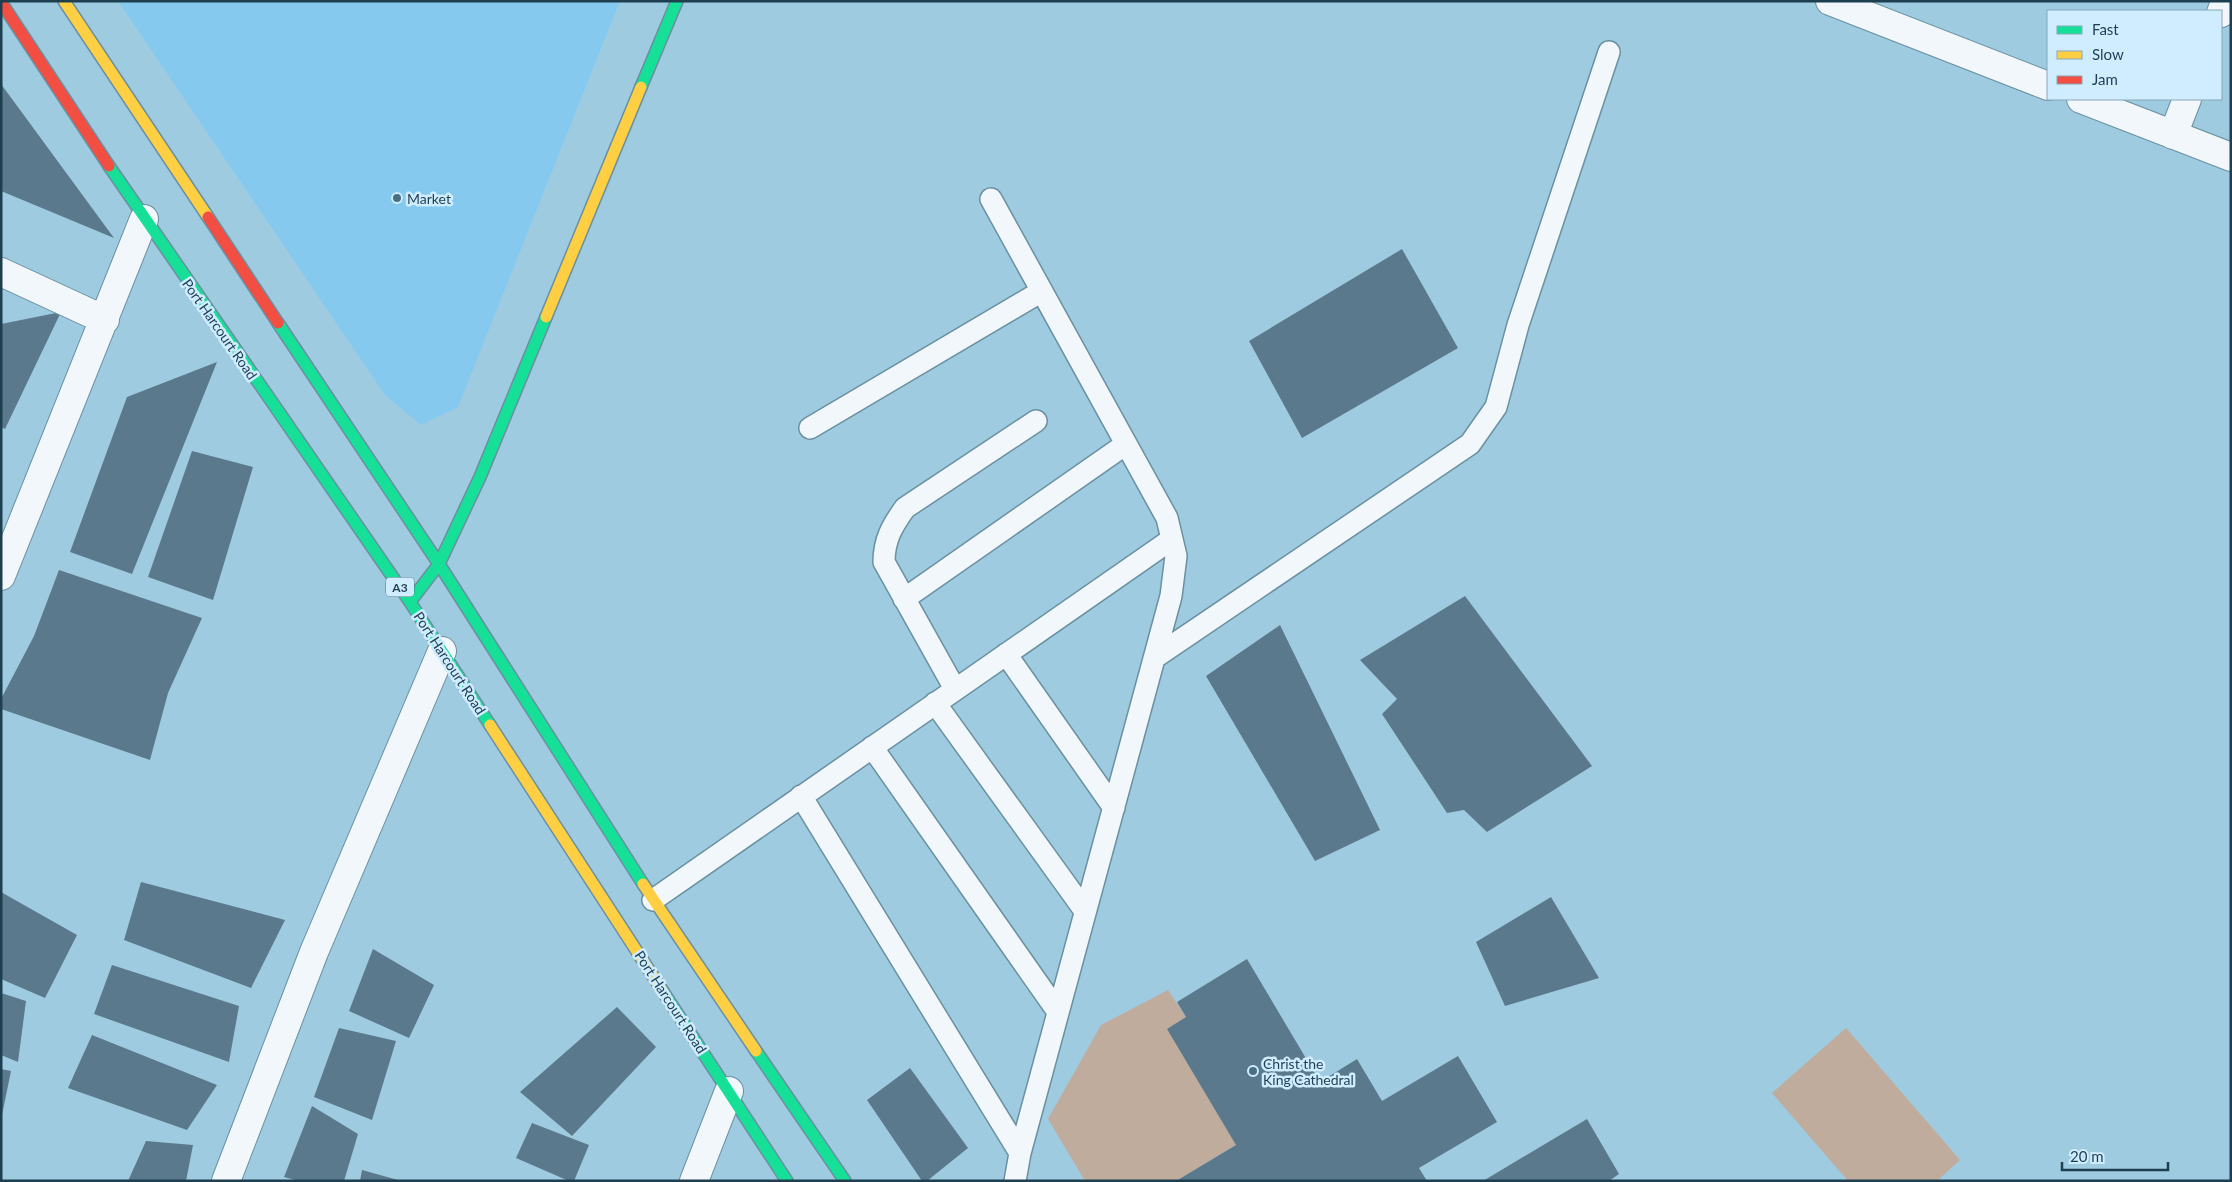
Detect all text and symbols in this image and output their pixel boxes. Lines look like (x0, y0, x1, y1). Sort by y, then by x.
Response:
legend (2047, 10, 2222, 100)
text: Fast (2092, 20, 2119, 38)
text: Slow (2092, 45, 2124, 63)
text: Jam (2092, 70, 2118, 88)
place label: Market (407, 190, 451, 207)
marker: Market (391, 192, 403, 204)
street label: Port Harcourt Road (179, 275, 261, 383)
road number: A3 (386, 578, 414, 596)
street label: Port Harcourt Road (410, 608, 490, 718)
street label: Port Harcourt Road (631, 947, 711, 1057)
place label: Christ the King Cathedral (1263, 1055, 1354, 1088)
marker: Christ the King Cathedral (1247, 1065, 1259, 1077)
scale bar (2062, 1140, 2168, 1172)
text: 20 m (2070, 1147, 2104, 1165)

